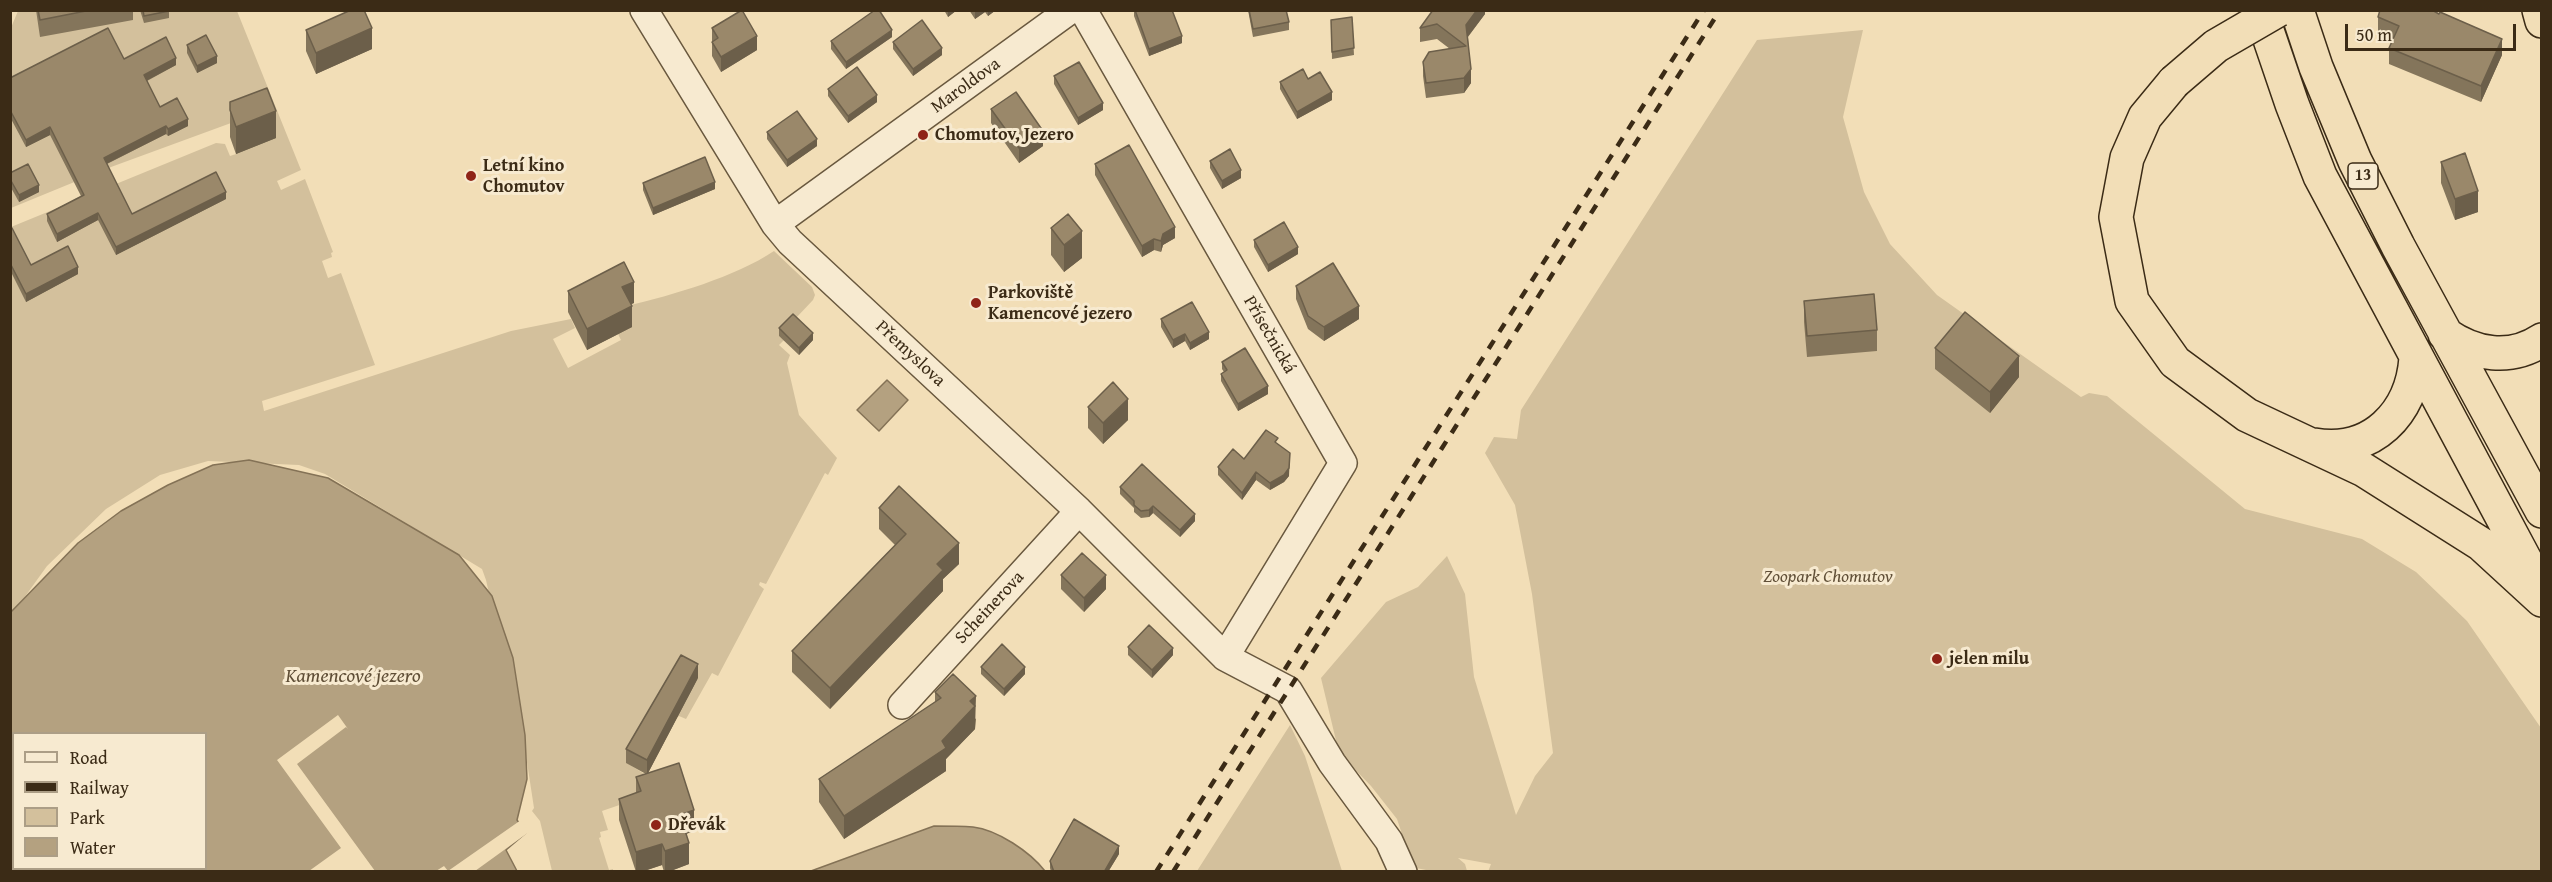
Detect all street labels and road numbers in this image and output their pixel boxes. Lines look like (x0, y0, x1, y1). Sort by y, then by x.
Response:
street label: Maroldova (927, 54, 1005, 118)
road number: 13 (2348, 163, 2378, 189)
street label: Přísečnická (1238, 292, 1300, 378)
street label: Přemyslova (871, 316, 949, 392)
street label: Scheinerova (951, 567, 1029, 649)

